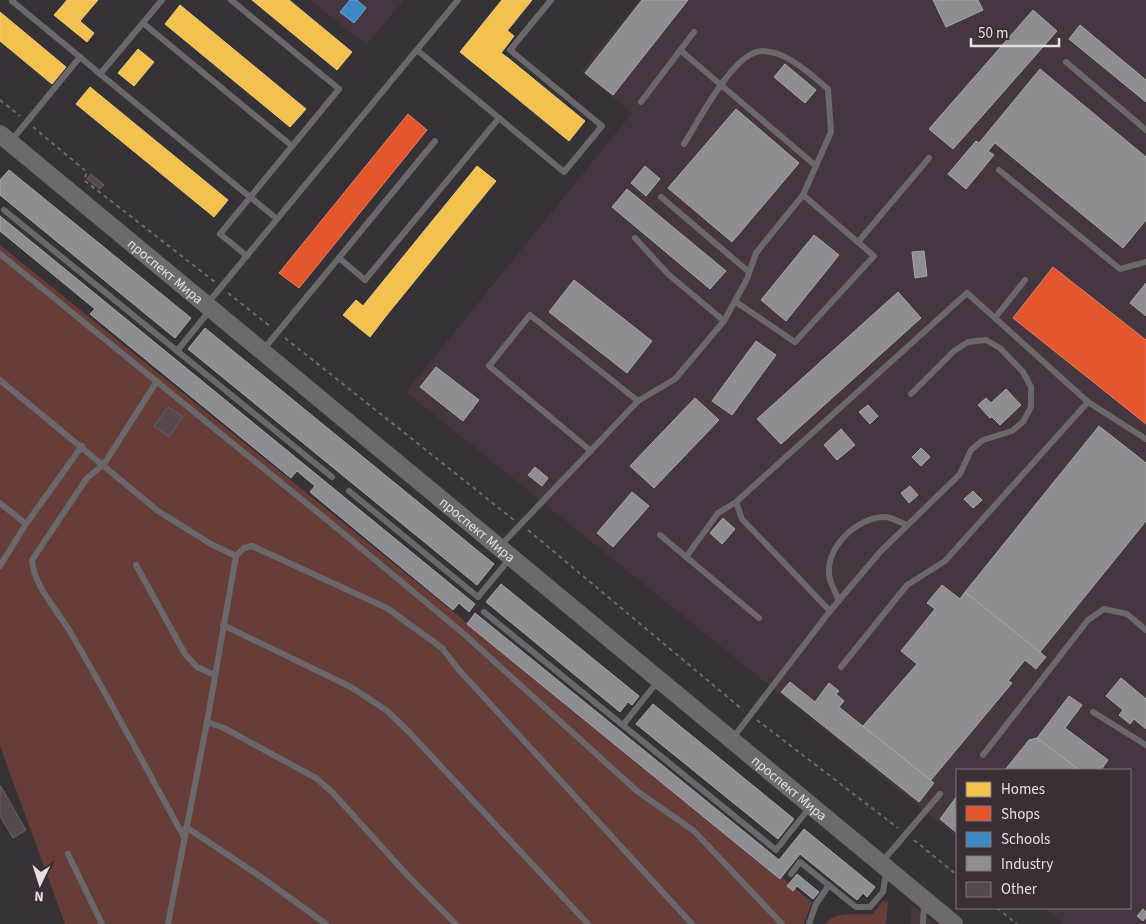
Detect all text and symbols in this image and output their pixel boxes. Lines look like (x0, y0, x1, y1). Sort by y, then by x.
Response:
scale bar (971, 15, 1058, 47)
text: 50 m (978, 23, 1008, 44)
street label: проспект Мира (123, 235, 207, 309)
street label: проспект Мира (435, 493, 519, 568)
street label: проспект Мира (747, 751, 831, 826)
legend (956, 769, 1131, 909)
text: Homes (1001, 779, 1045, 800)
text: Shops (1001, 804, 1040, 825)
text: Schools (1001, 829, 1050, 850)
text: Industry (1001, 854, 1053, 875)
north arrow (15, 859, 65, 909)
text: Other (1001, 879, 1038, 900)
text: N (34, 886, 45, 906)

